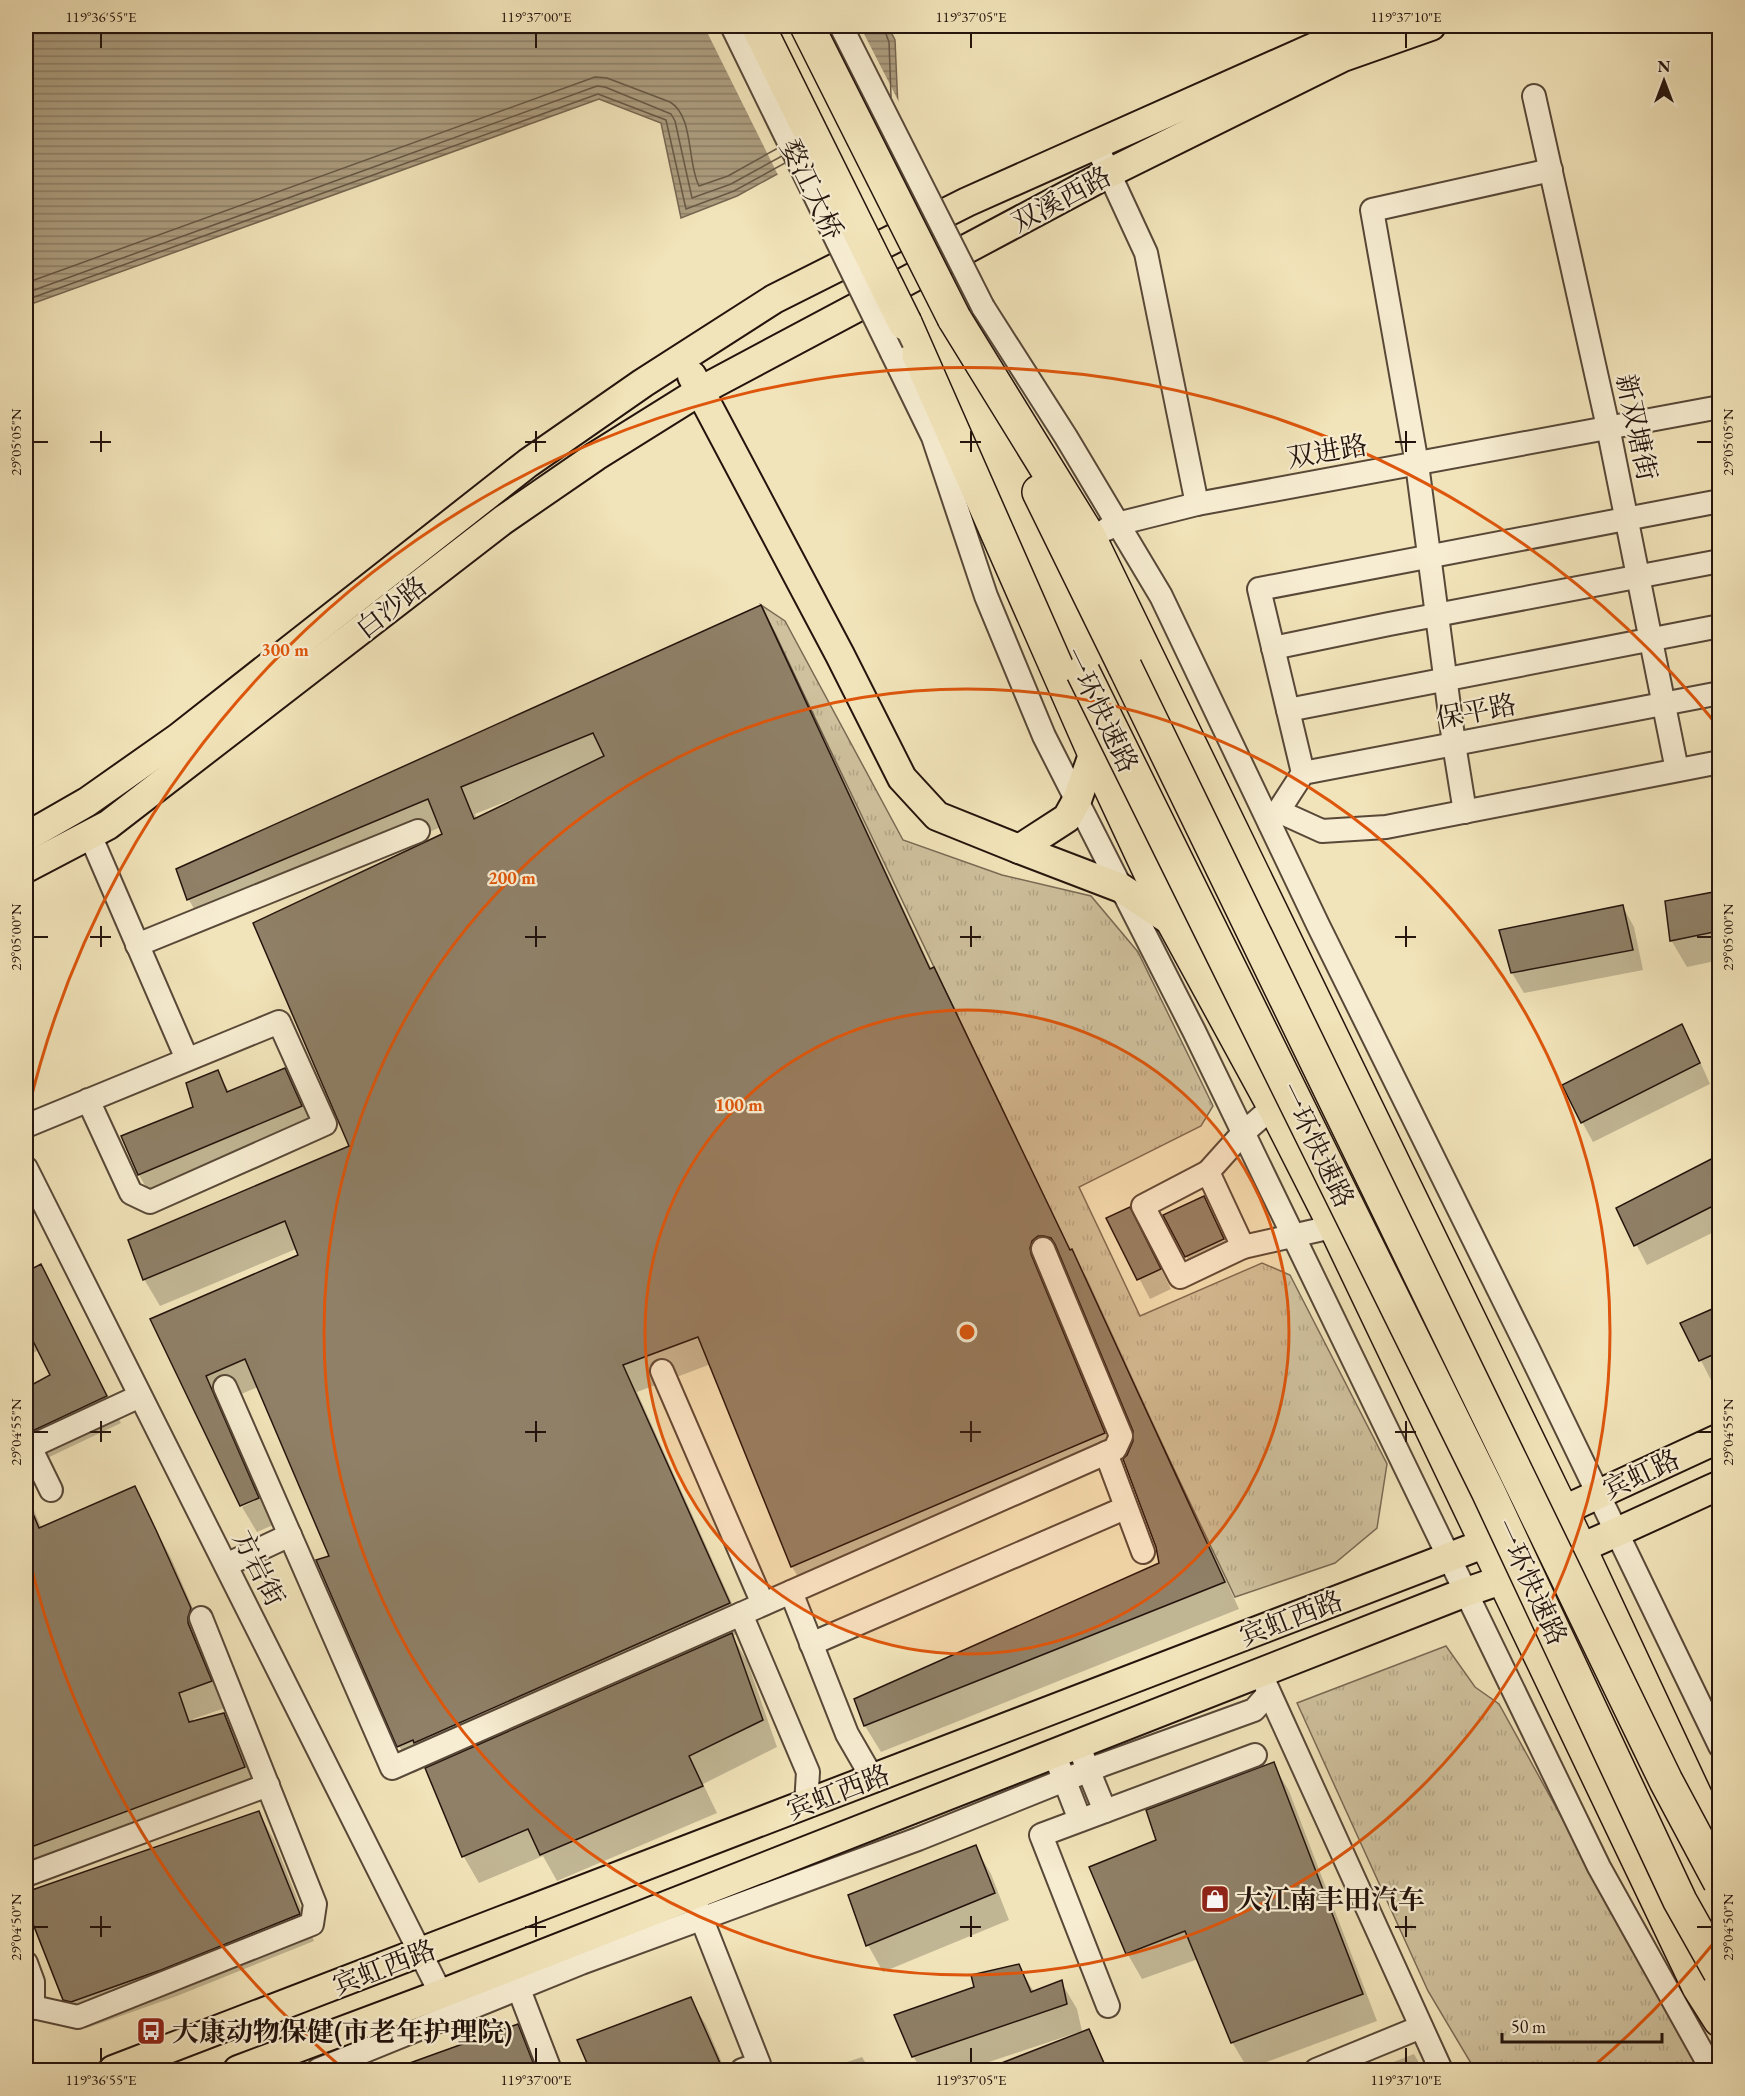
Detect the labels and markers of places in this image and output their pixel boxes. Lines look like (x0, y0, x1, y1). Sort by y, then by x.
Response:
centre of rings (957, 1322, 977, 1342)
place label: 大江南丰田汽车 (1236, 1882, 1425, 1917)
shop icon: 大江南丰田汽车 (1199, 1883, 1231, 1915)
place label: 大康动物保健(市老年护理院) (172, 2014, 512, 2049)
bus stop icon: 大康动物保健(市老年护理院) (135, 2015, 167, 2047)

